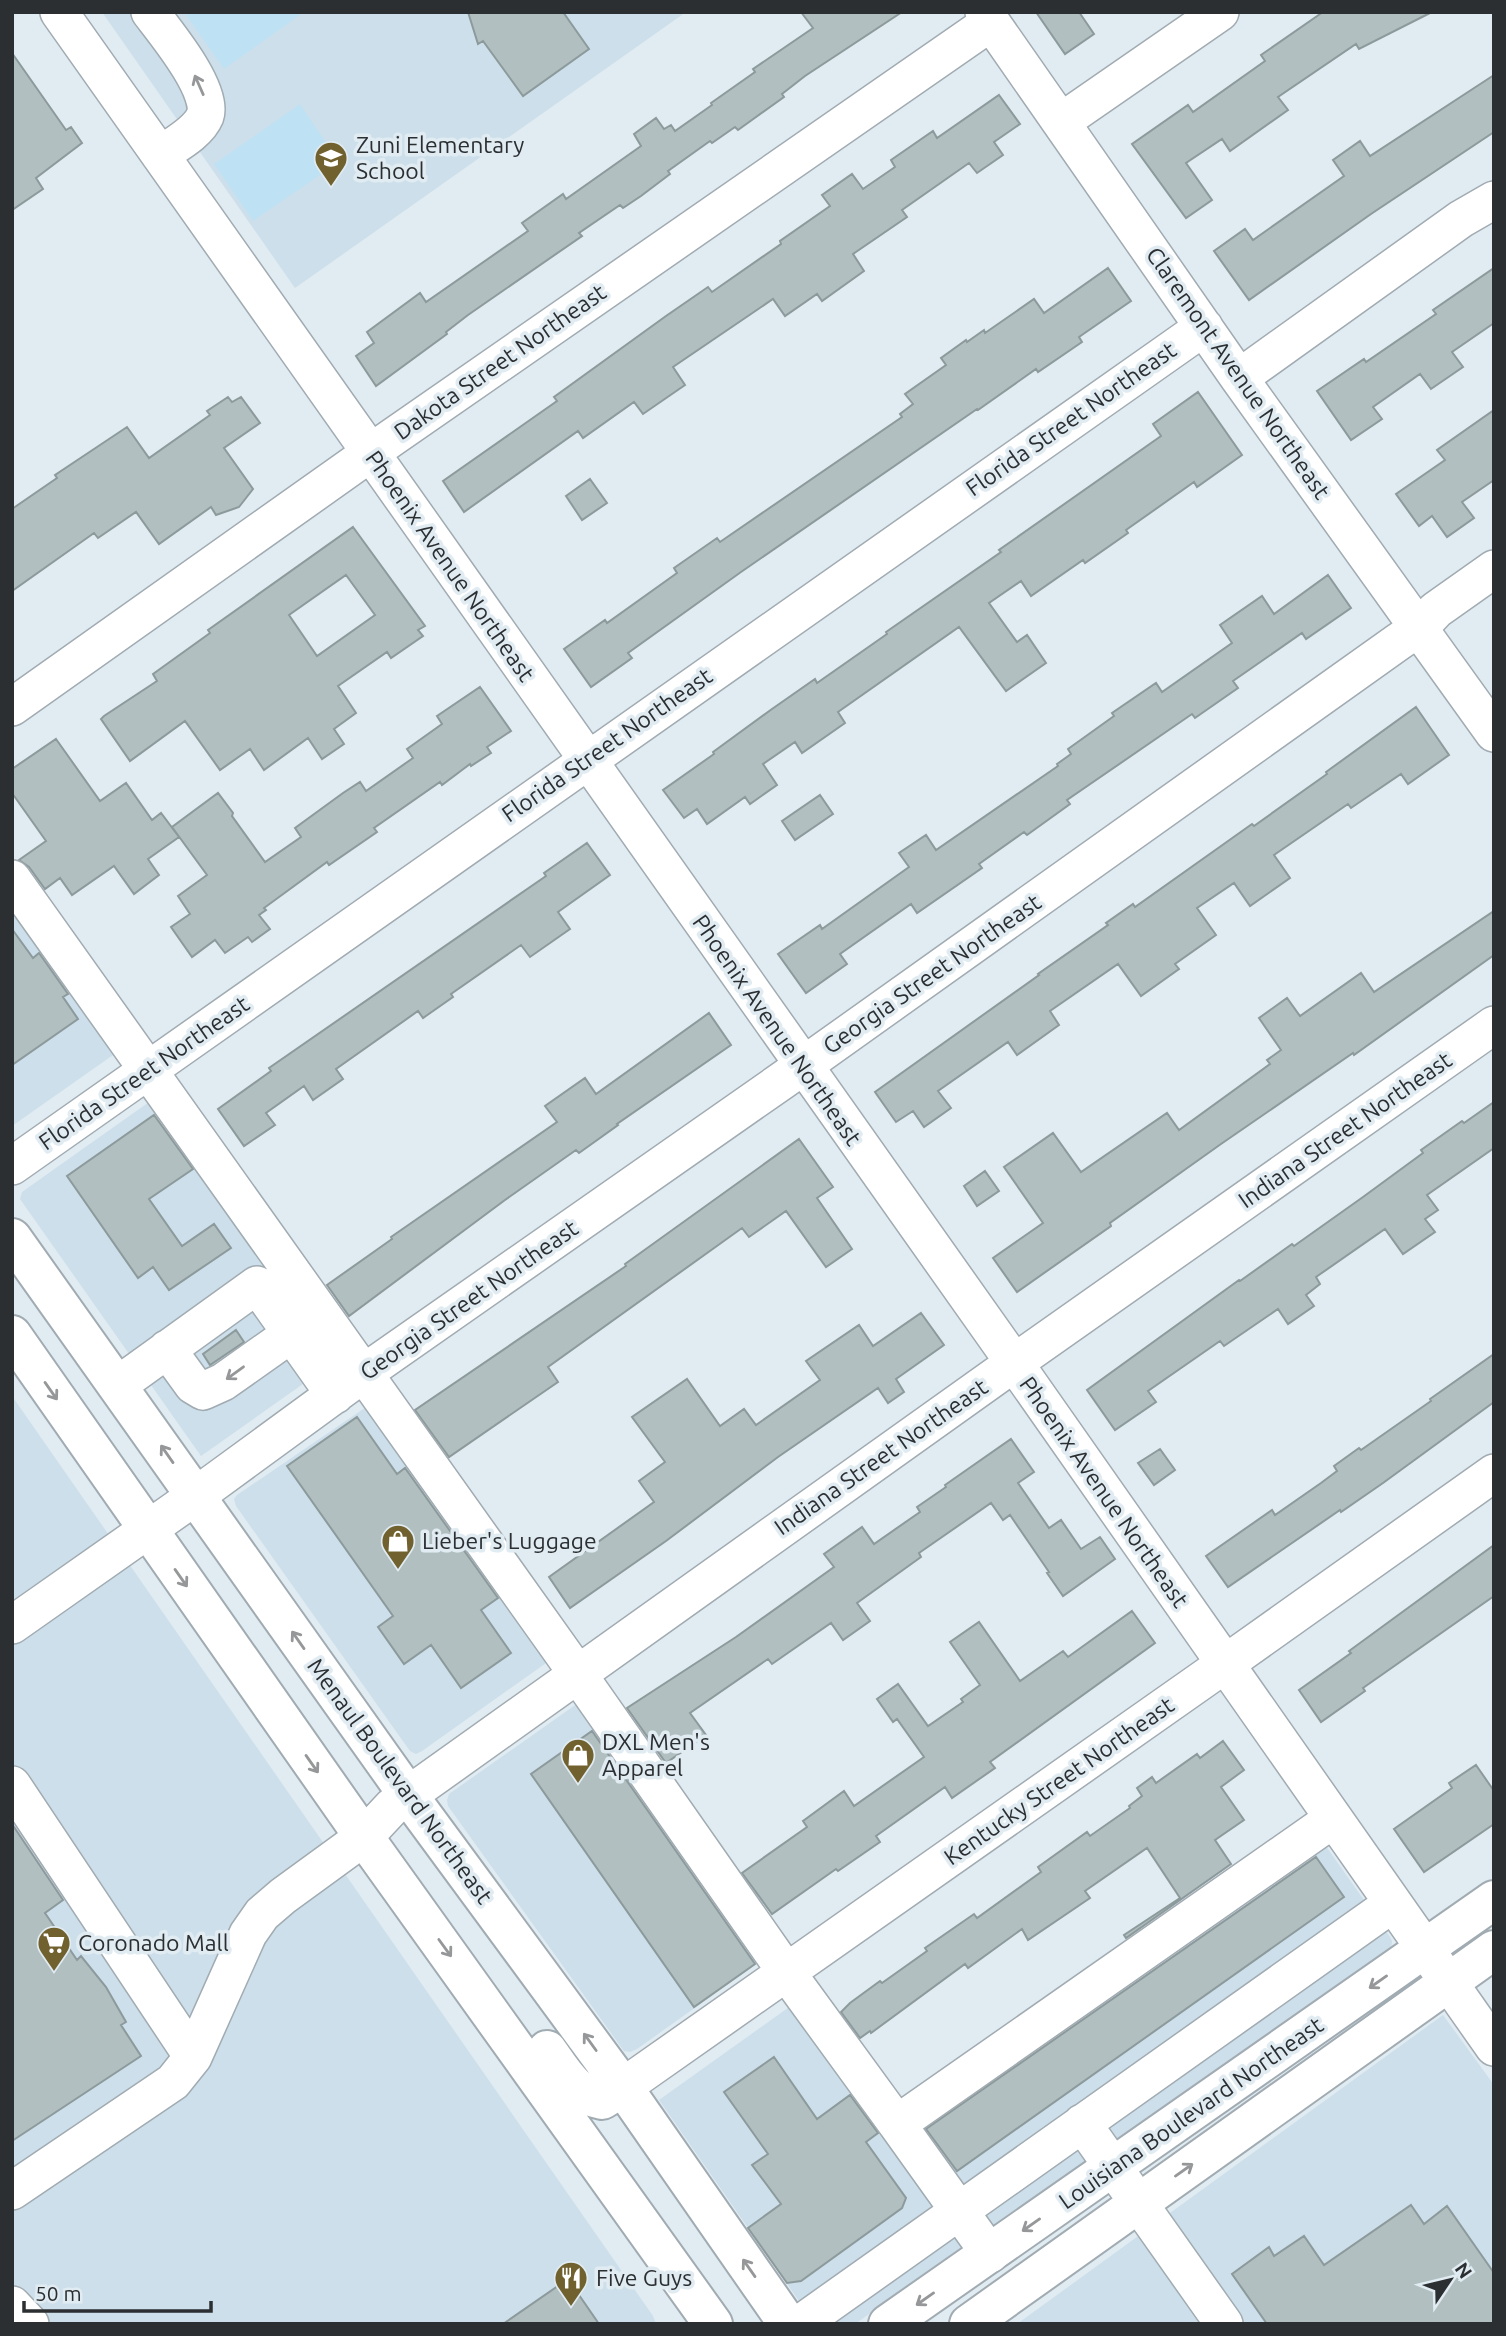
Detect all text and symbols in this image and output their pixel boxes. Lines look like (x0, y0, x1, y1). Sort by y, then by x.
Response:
one-way arrow (192, 75, 205, 96)
place label: Zuni Elementary School (356, 132, 524, 183)
school or university icon: Zuni Elementary School (312, 139, 350, 188)
street label: Claremont Avenue Northeast (1142, 242, 1335, 503)
street label: Dakota Street Northeast (389, 279, 610, 444)
street label: Florida Street Northeast (961, 337, 1180, 501)
street label: Phoenix Avenue Northeast (361, 446, 540, 686)
street label: Florida Street Northeast (497, 663, 716, 827)
street label: Georgia Street Northeast (818, 889, 1045, 1058)
street label: Phoenix Avenue Northeast (688, 910, 867, 1150)
street label: Florida Street Northeast (34, 991, 253, 1155)
street label: Indiana Street Northeast (1234, 1047, 1456, 1213)
street label: Georgia Street Northeast (355, 1215, 582, 1384)
one-way arrow (226, 1366, 245, 1380)
street label: Phoenix Avenue Northeast (1015, 1372, 1194, 1612)
street label: Indiana Street Northeast (770, 1374, 992, 1540)
one-way arrow (44, 1381, 58, 1400)
one-way arrow (160, 1445, 174, 1464)
shop icon: Lieber's Luggage (379, 1522, 417, 1571)
place label: Lieber's Luggage (422, 1528, 597, 1553)
one-way arrow (174, 1568, 188, 1587)
one-way arrow (291, 1631, 305, 1650)
street label: Menaul Boulevard Northeast (303, 1653, 498, 1908)
street label: Kentucky Street Northeast (939, 1692, 1178, 1869)
place label: DXL Men's Apparel (602, 1729, 710, 1780)
shop icon: DXL Men's Apparel (559, 1736, 597, 1785)
one-way arrow (305, 1754, 319, 1773)
supermarket icon: Coronado Mall (35, 1924, 73, 1973)
place label: Coronado Mall (78, 1930, 229, 1955)
one-way arrow (438, 1938, 452, 1957)
one-way arrow (1369, 1975, 1388, 1989)
street label: Louisiana Boulevard Northeast (1054, 2012, 1327, 2214)
one-way arrow (582, 2033, 597, 2052)
one-way arrow (1174, 2163, 1193, 2178)
one-way arrow (1022, 2218, 1041, 2232)
north arrow (1415, 2245, 1485, 2315)
text: N (1451, 2258, 1477, 2282)
restaurant icon: Five Guys (552, 2259, 590, 2308)
one-way arrow (742, 2259, 756, 2278)
place label: Five Guys (596, 2265, 692, 2290)
scale bar (24, 2270, 212, 2314)
text: 50 m (35, 2281, 82, 2305)
one-way arrow (916, 2292, 935, 2306)

